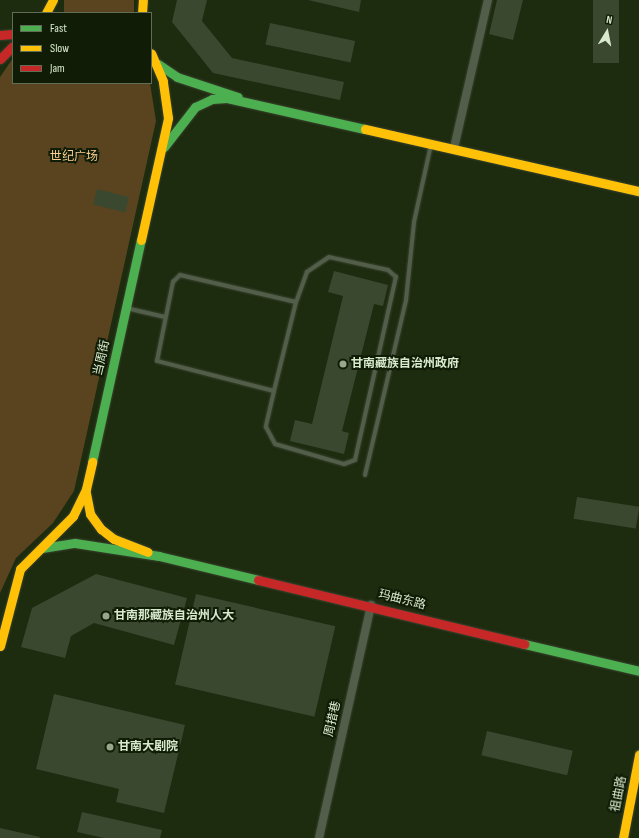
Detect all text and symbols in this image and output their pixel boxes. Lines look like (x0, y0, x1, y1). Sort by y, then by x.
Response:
legend (12, 12, 152, 84)
north arrow (587, 12, 627, 52)
text: N (605, 13, 613, 27)
text: Fast (50, 21, 67, 36)
text: Slow (50, 41, 69, 56)
text: Jam (50, 61, 65, 76)
park label: 世纪广场 (50, 150, 98, 164)
street label: 当周街 (91, 339, 113, 377)
place label: 甘南藏族自治州政府 (351, 357, 459, 371)
marker: 甘南藏族自治州政府 (338, 359, 348, 369)
street label: 玛曲东路 (377, 587, 427, 613)
place label: 甘南那藏族自治州人大 (114, 609, 234, 623)
marker: 甘南那藏族自治州人大 (101, 611, 111, 621)
street label: 周措巷 (322, 700, 344, 738)
place label: 甘南大剧院 (118, 740, 178, 754)
marker: 甘南大剧院 (105, 742, 115, 752)
street label: 祖曲路 (608, 775, 630, 813)

